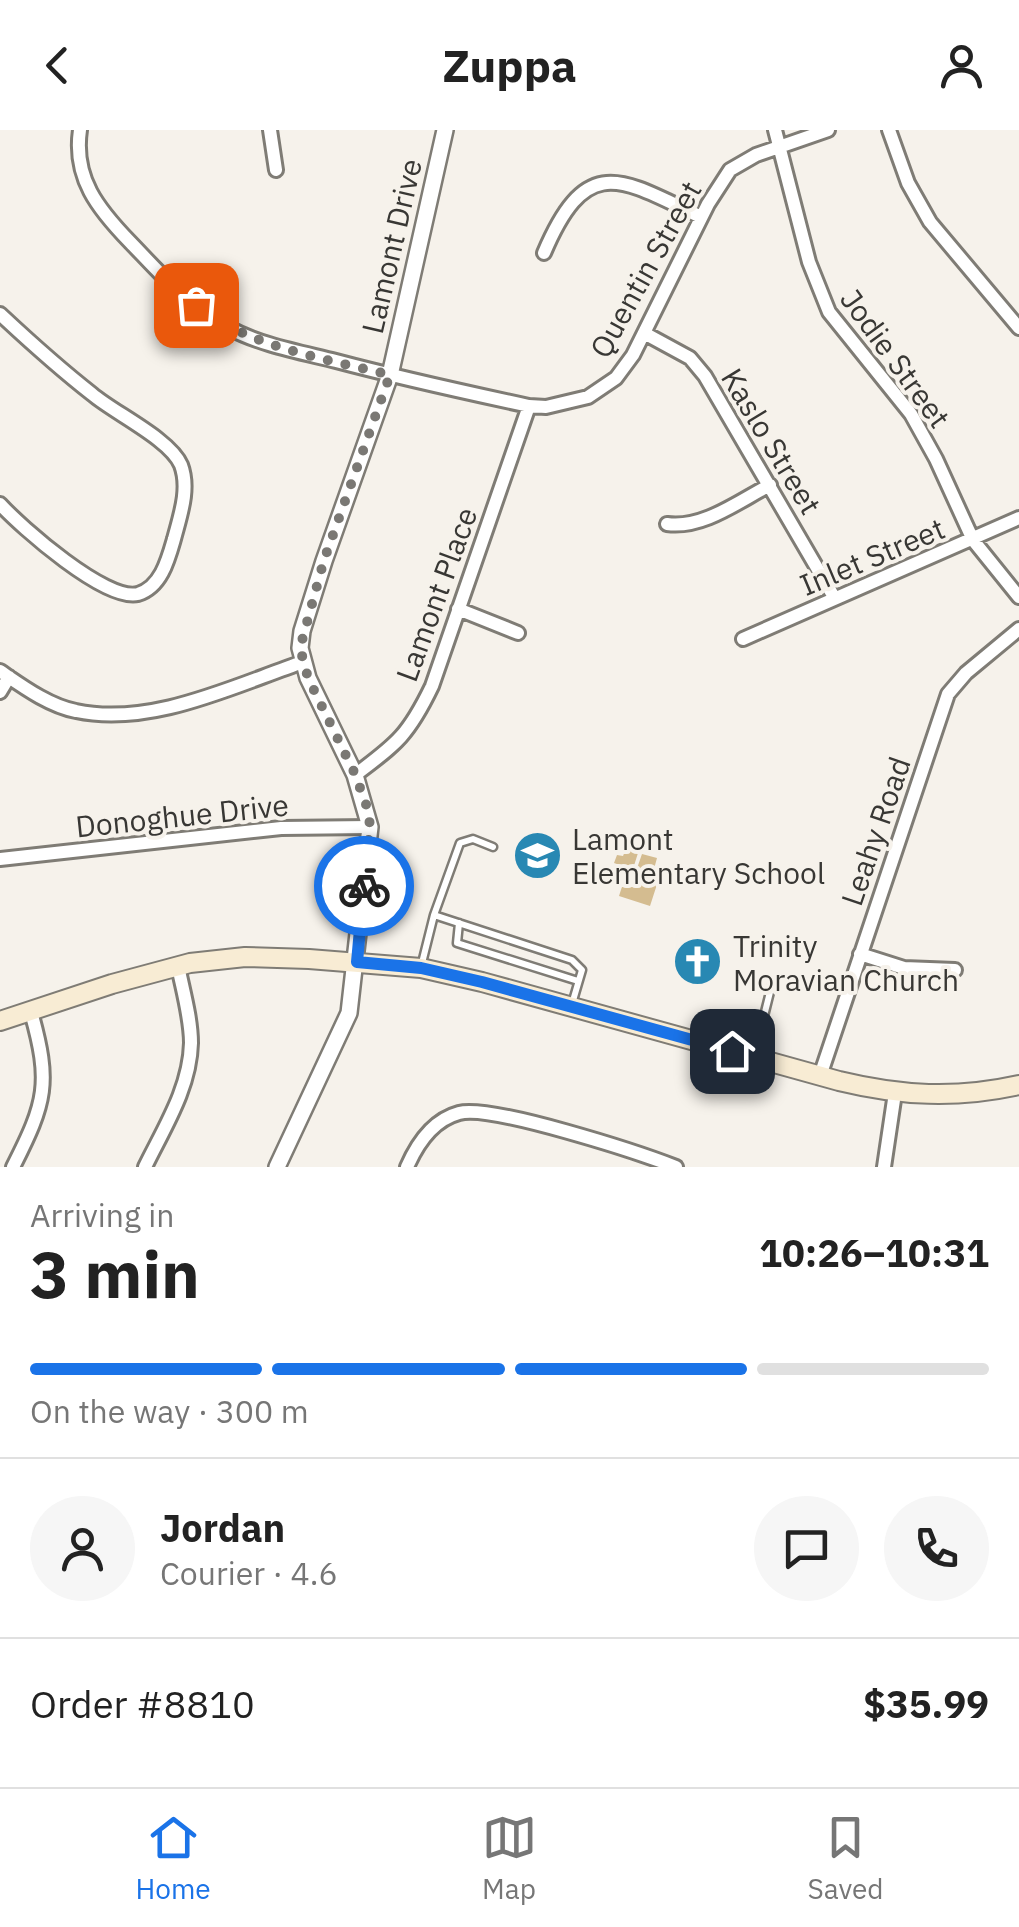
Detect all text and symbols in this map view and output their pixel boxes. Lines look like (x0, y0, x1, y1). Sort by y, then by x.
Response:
text: Zuppa (442, 36, 577, 94)
icon: back (30, 38, 85, 93)
icon: person (934, 38, 989, 93)
street label: Lamont Drive (352, 155, 430, 337)
street label: Quentin Street (580, 174, 710, 364)
pin (154, 263, 239, 348)
icon: bag (169, 278, 224, 333)
street label: Jodie Street (832, 281, 960, 435)
street label: Kaslo Street (713, 361, 831, 521)
street label: Lamont Place (386, 502, 486, 686)
street label: Inlet Street (794, 508, 950, 604)
street label: Leahy Road (831, 751, 919, 911)
street label: Donoghue Drive (74, 784, 290, 846)
place label: Lamont Elementary School (572, 819, 825, 892)
school or university icon: Lamont Elementary School (511, 829, 563, 881)
courier (314, 836, 414, 936)
icon: bike (337, 859, 392, 914)
place label: Trinity Moravian Church (733, 926, 959, 999)
church icon: Trinity Moravian Church (672, 936, 724, 988)
pin (690, 1009, 775, 1094)
icon: home (705, 1024, 760, 1079)
text: Arriving in (30, 1194, 175, 1236)
text: 10:26–10:31 (759, 1228, 989, 1277)
text: 3 min (30, 1231, 200, 1316)
text: On the way · 300 m (30, 1390, 309, 1432)
button: person (30, 1496, 135, 1601)
button: chat (754, 1496, 859, 1601)
button: phone (884, 1496, 989, 1601)
text: Jordan (160, 1503, 285, 1552)
text: Courier · 4.6 (160, 1552, 338, 1594)
text: Order #8810 (30, 1679, 255, 1728)
text: $35.99 (863, 1679, 989, 1728)
tab: Home (135, 1810, 211, 1907)
tab: Map (482, 1810, 537, 1907)
tab: Saved (807, 1810, 884, 1907)

